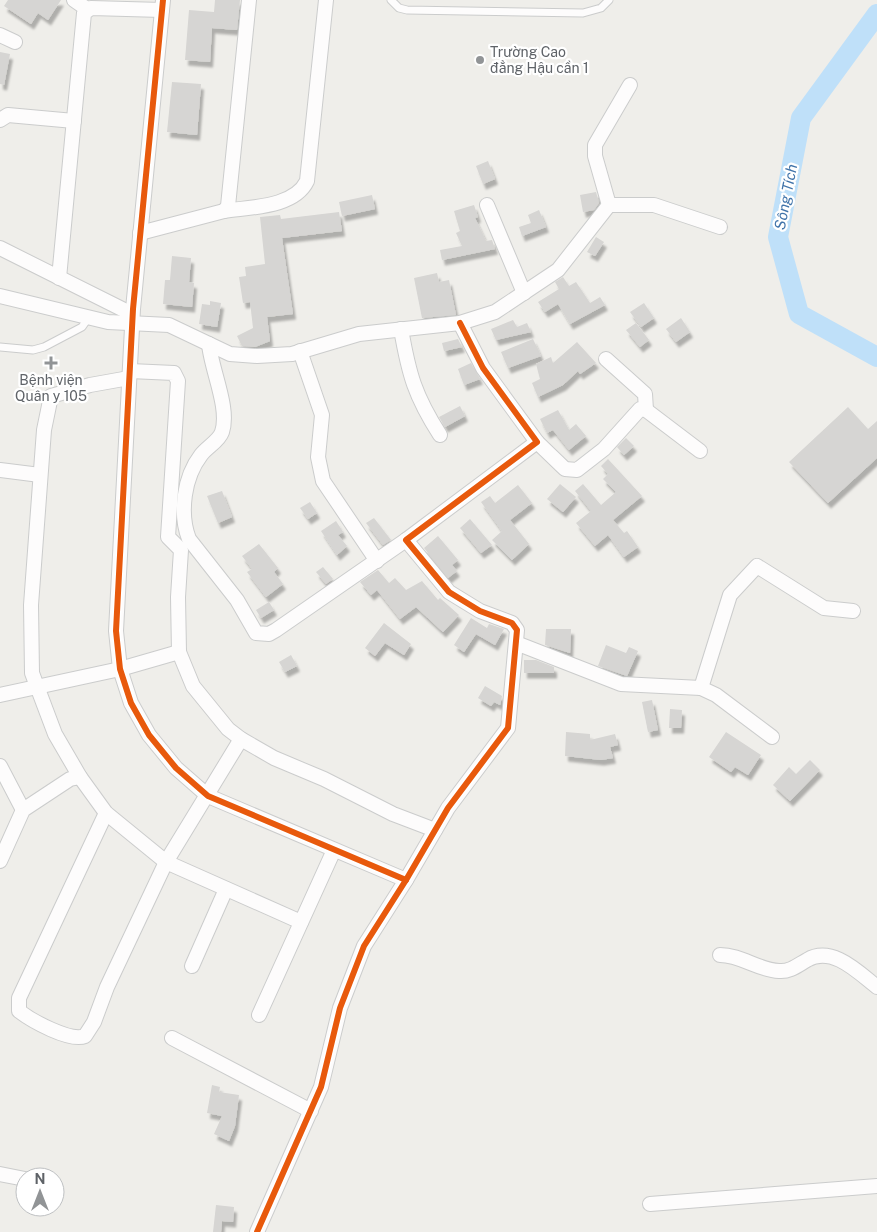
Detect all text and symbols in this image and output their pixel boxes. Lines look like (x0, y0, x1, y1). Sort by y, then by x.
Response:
place label: Trường Cao đẳng Hậu cần 1 (490, 44, 589, 76)
marker: Trường Cao đẳng Hậu cần 1 (474, 54, 486, 66)
water label: Sông Tích (771, 162, 800, 231)
marker: Bệnh viện Quân y 105 (44, 356, 58, 370)
place label: Bệnh viện Quân y 105 (15, 372, 87, 404)
north arrow (15, 1167, 65, 1217)
text: N (35, 1171, 45, 1187)

